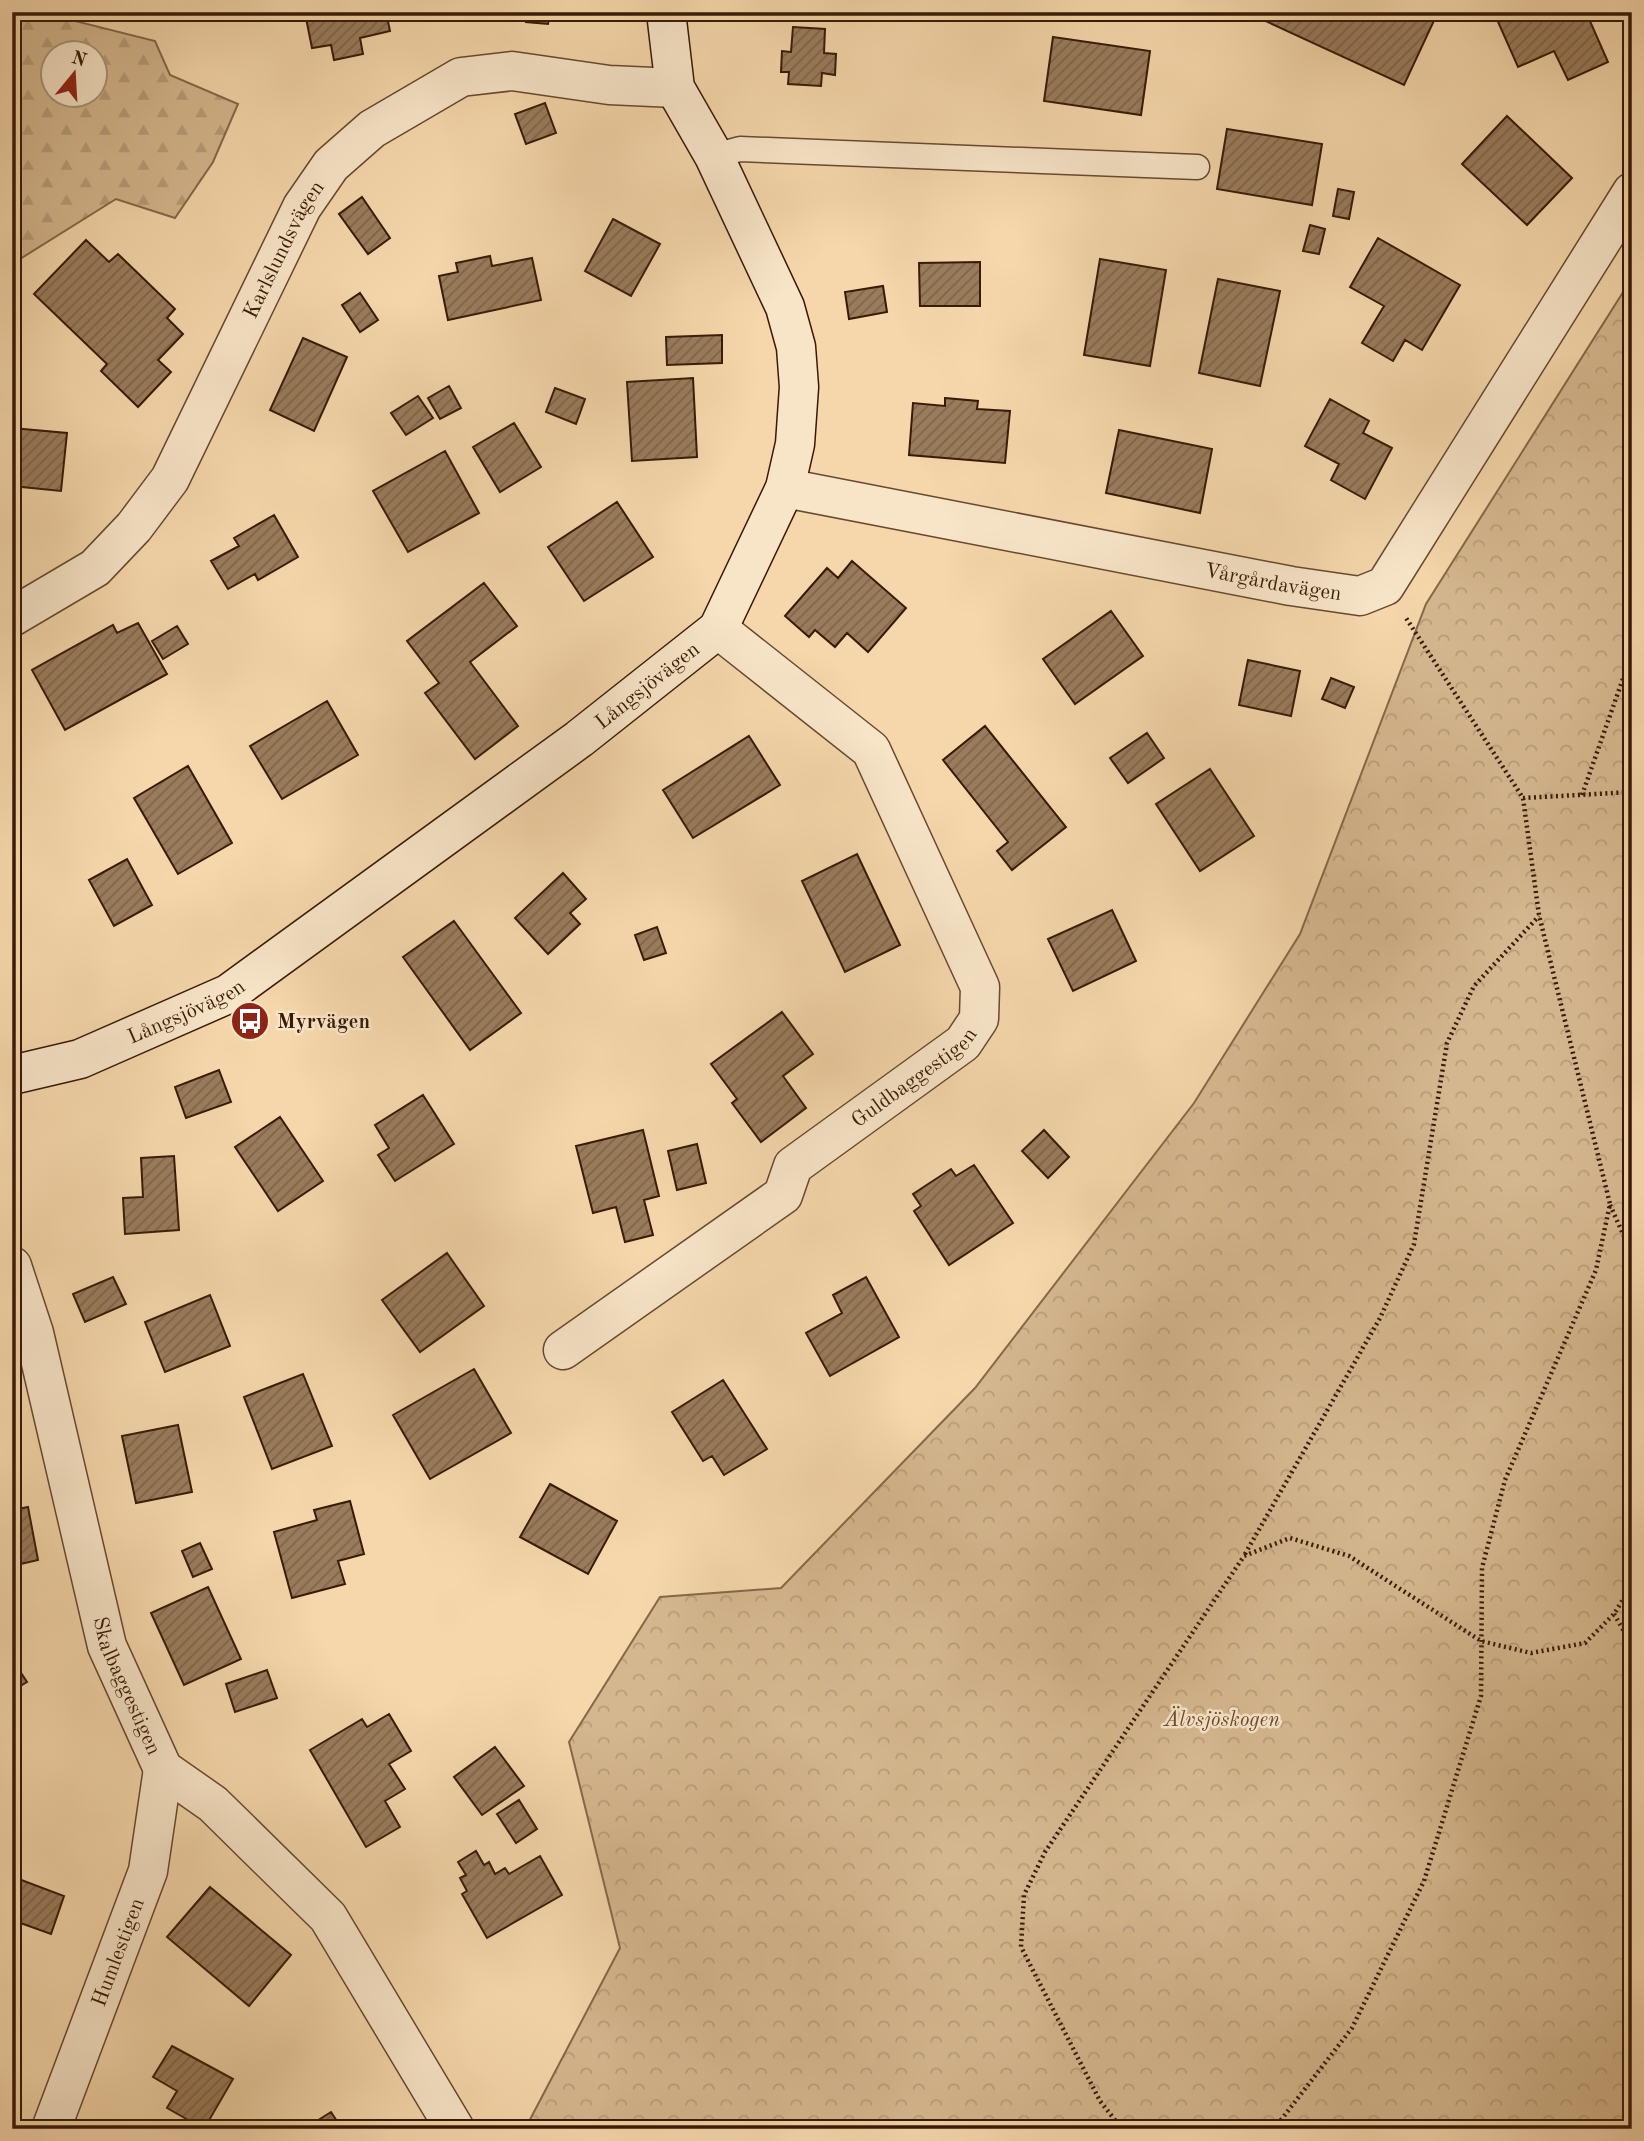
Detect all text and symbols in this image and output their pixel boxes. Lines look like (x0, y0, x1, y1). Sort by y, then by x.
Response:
north arrow (38, 38, 108, 108)
text: N (69, 49, 89, 72)
street label: Karlslundsvägen (241, 177, 329, 322)
street label: Vårgårdavägen (1202, 560, 1343, 605)
street label: Långsjövägen (592, 639, 704, 734)
street label: Långsjövägen (125, 976, 249, 1049)
bus stop icon: Myrvägen (229, 1000, 271, 1042)
place label: Myrvägen (277, 1012, 370, 1033)
street label: Guldbaggestigen (848, 1025, 982, 1132)
street label: Skalbaggestigen (89, 1615, 164, 1758)
park label: Älvsjöskogen (1163, 1706, 1280, 1731)
street label: Humlestigen (89, 1895, 149, 2010)

